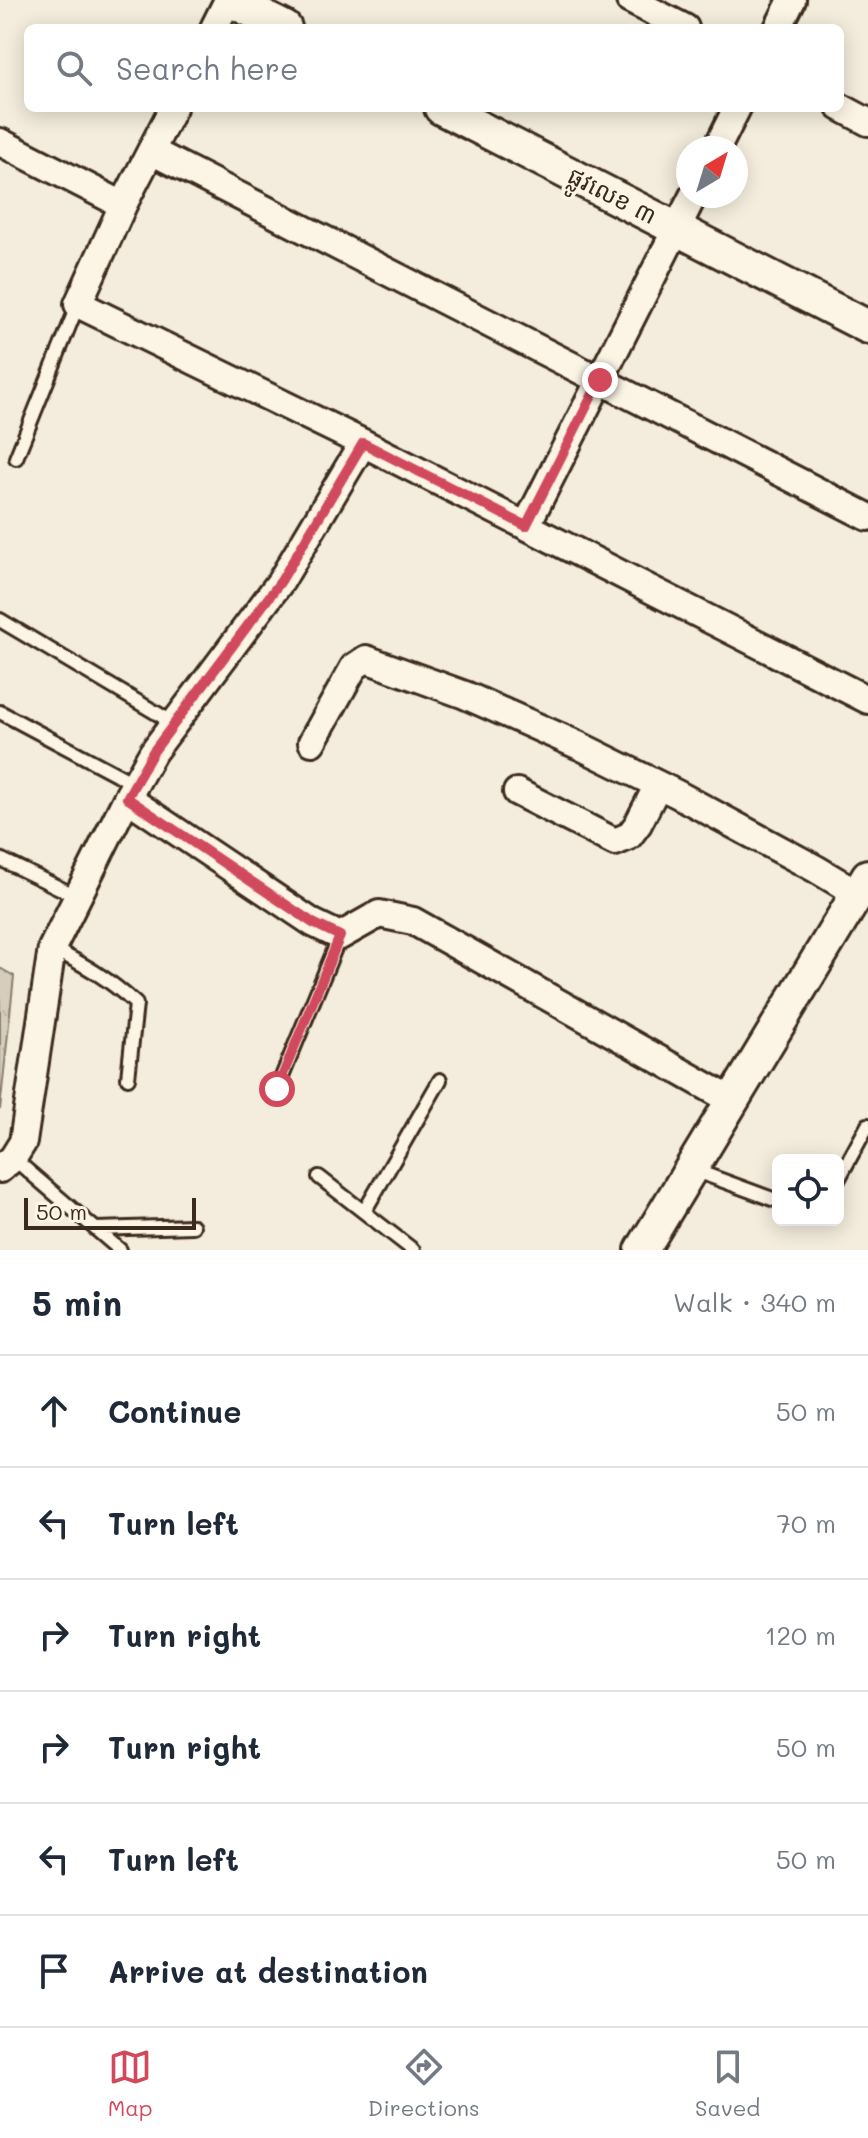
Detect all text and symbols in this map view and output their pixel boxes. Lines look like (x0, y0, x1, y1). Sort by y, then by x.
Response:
search box (24, 24, 844, 112)
icon: search (52, 46, 96, 90)
text: Search here (116, 48, 299, 88)
north arrow (676, 136, 748, 208)
street label: ផ្លូវលេខ ៣ (559, 159, 662, 237)
route end (582, 362, 618, 398)
route start (259, 1071, 295, 1107)
map controls (772, 1154, 844, 1226)
button: locate (772, 1154, 844, 1226)
scale bar (24, 1194, 196, 1230)
text: 50 m (36, 1197, 87, 1226)
text: 5 min (32, 1280, 122, 1325)
text: Walk · 340 m (673, 1285, 836, 1319)
icon: ahead (32, 1389, 76, 1433)
text: Continue (108, 1391, 241, 1431)
text: 50 m (776, 1394, 836, 1428)
icon: left (32, 1501, 76, 1545)
text: Turn left (108, 1503, 239, 1543)
text: 70 m (776, 1506, 836, 1540)
icon: right (32, 1613, 76, 1657)
text: Turn right (108, 1615, 261, 1655)
text: 120 m (765, 1618, 836, 1652)
icon: right (32, 1725, 76, 1769)
text: Turn right (108, 1727, 261, 1767)
text: 50 m (776, 1730, 836, 1764)
icon: left (32, 1837, 76, 1881)
text: Turn left (108, 1839, 239, 1879)
text: 50 m (776, 1842, 836, 1876)
icon: arrive (32, 1949, 76, 1993)
text: Arrive at destination (108, 1951, 428, 1991)
tab: Map (108, 2045, 153, 2122)
tab: Directions (368, 2045, 480, 2122)
tab: Saved (695, 2045, 760, 2122)

